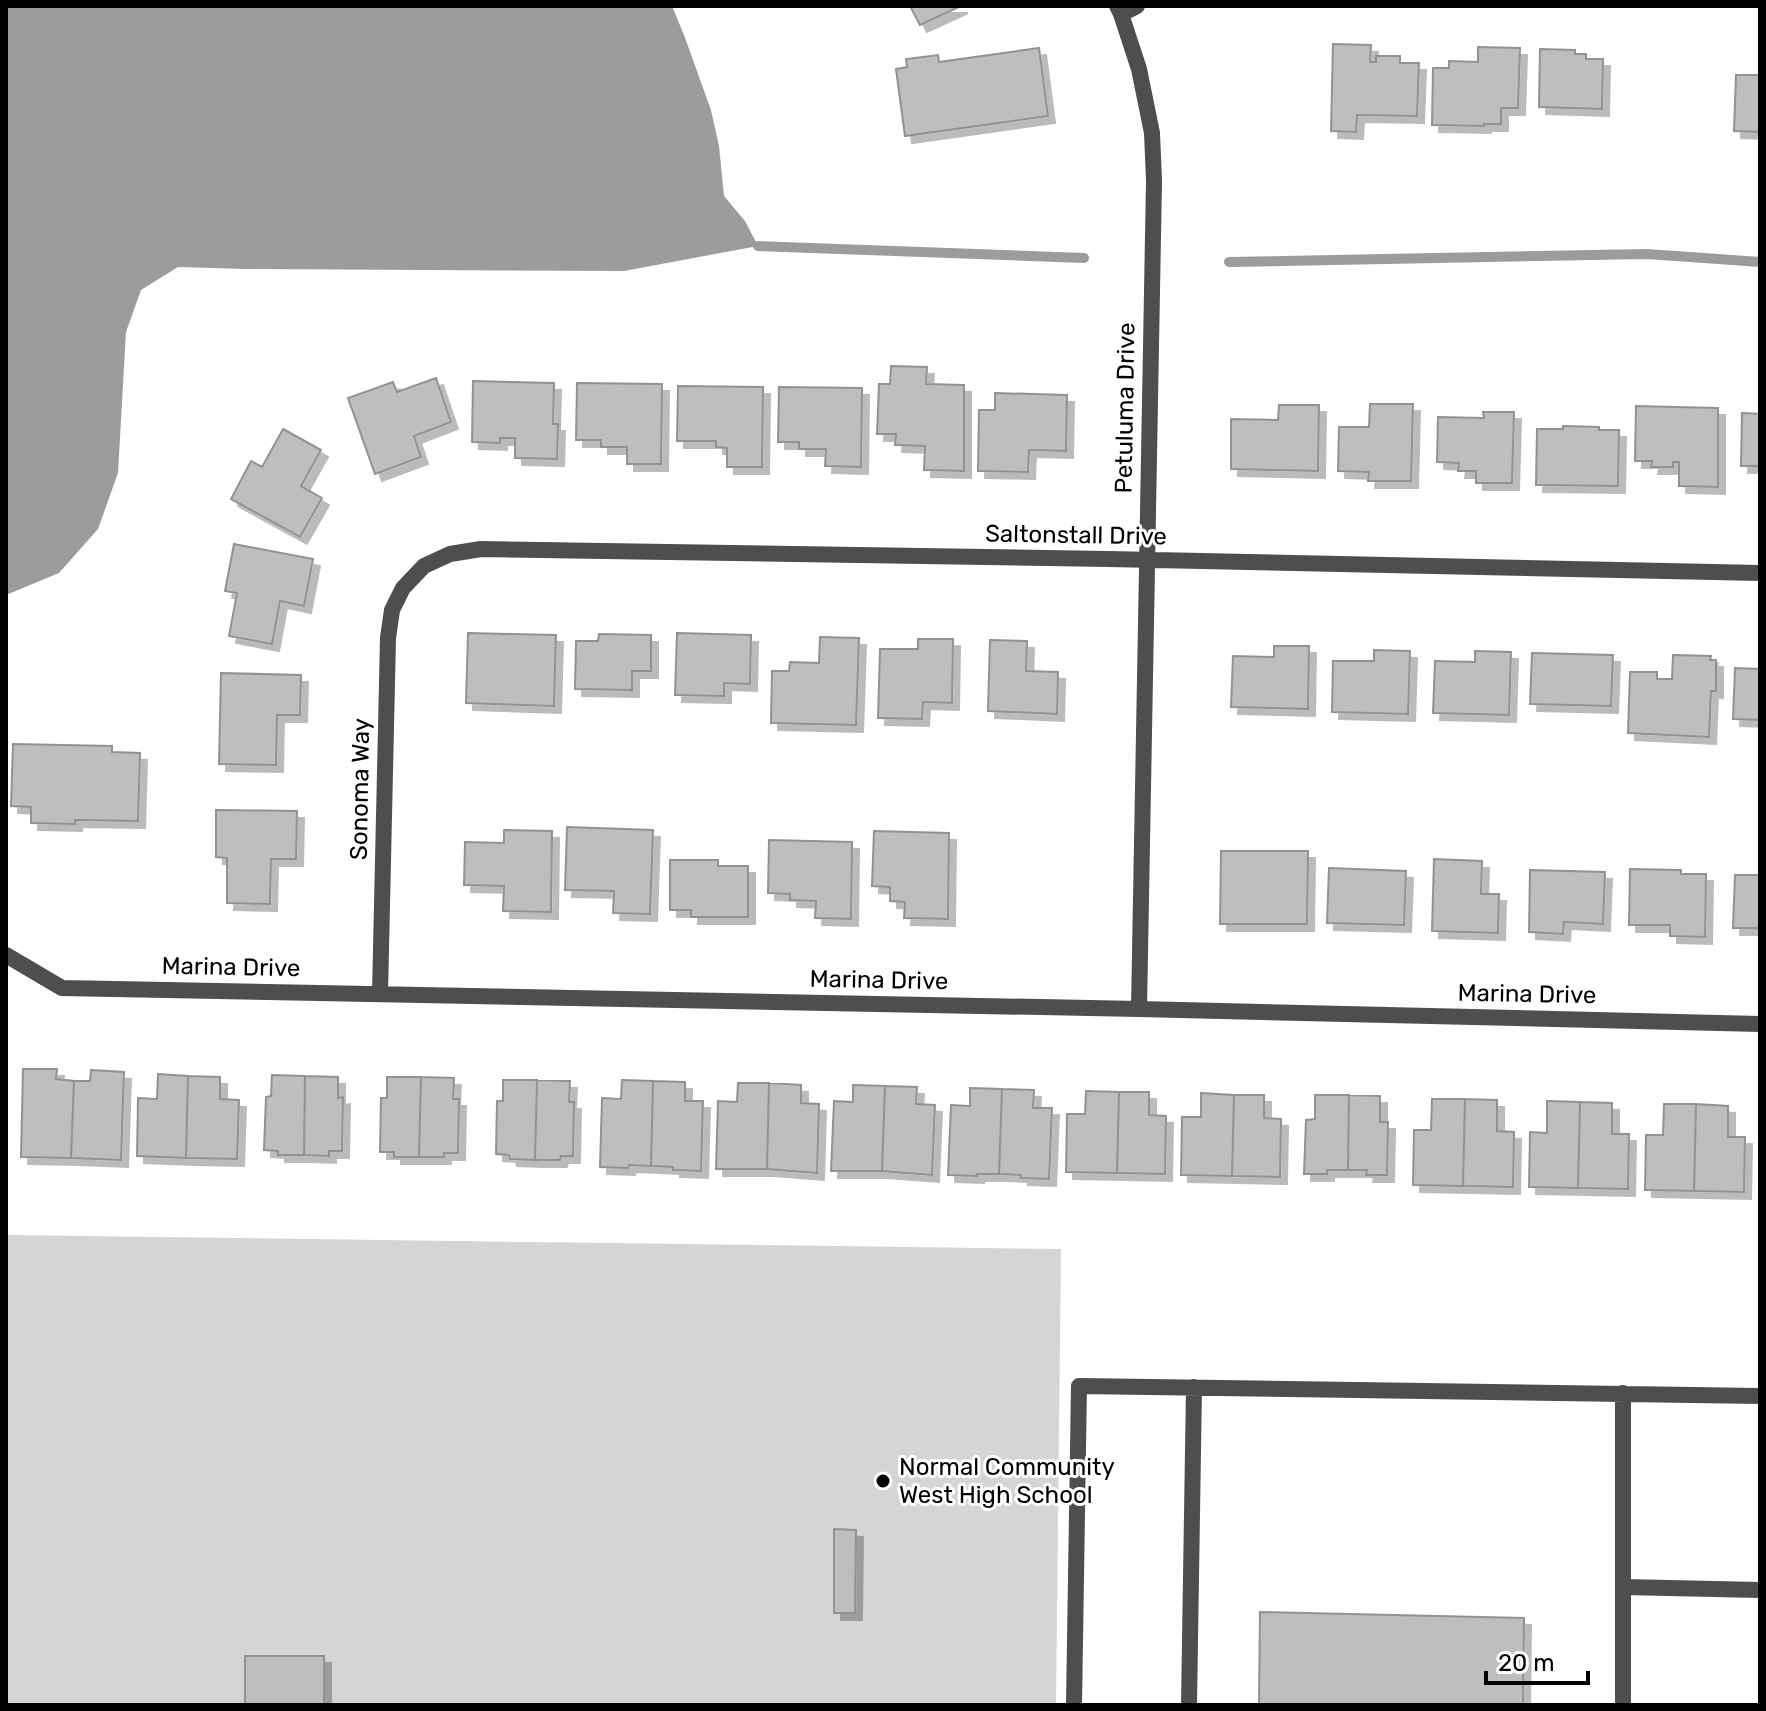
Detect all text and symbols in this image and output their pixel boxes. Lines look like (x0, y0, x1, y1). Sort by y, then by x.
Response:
street label: Petuluma Drive (1110, 322, 1140, 494)
street label: Saltonstall Drive (985, 519, 1167, 551)
street label: Sonoma Way (345, 718, 375, 860)
street label: Marina Drive (161, 952, 301, 982)
street label: Marina Drive (809, 965, 949, 995)
street label: Marina Drive (1457, 979, 1597, 1009)
place label: Normal Community West High School (899, 1453, 1115, 1509)
marker: Normal Community West High School (874, 1472, 892, 1490)
scale bar (1486, 1635, 1588, 1685)
text: 20 m (1498, 1649, 1555, 1677)

